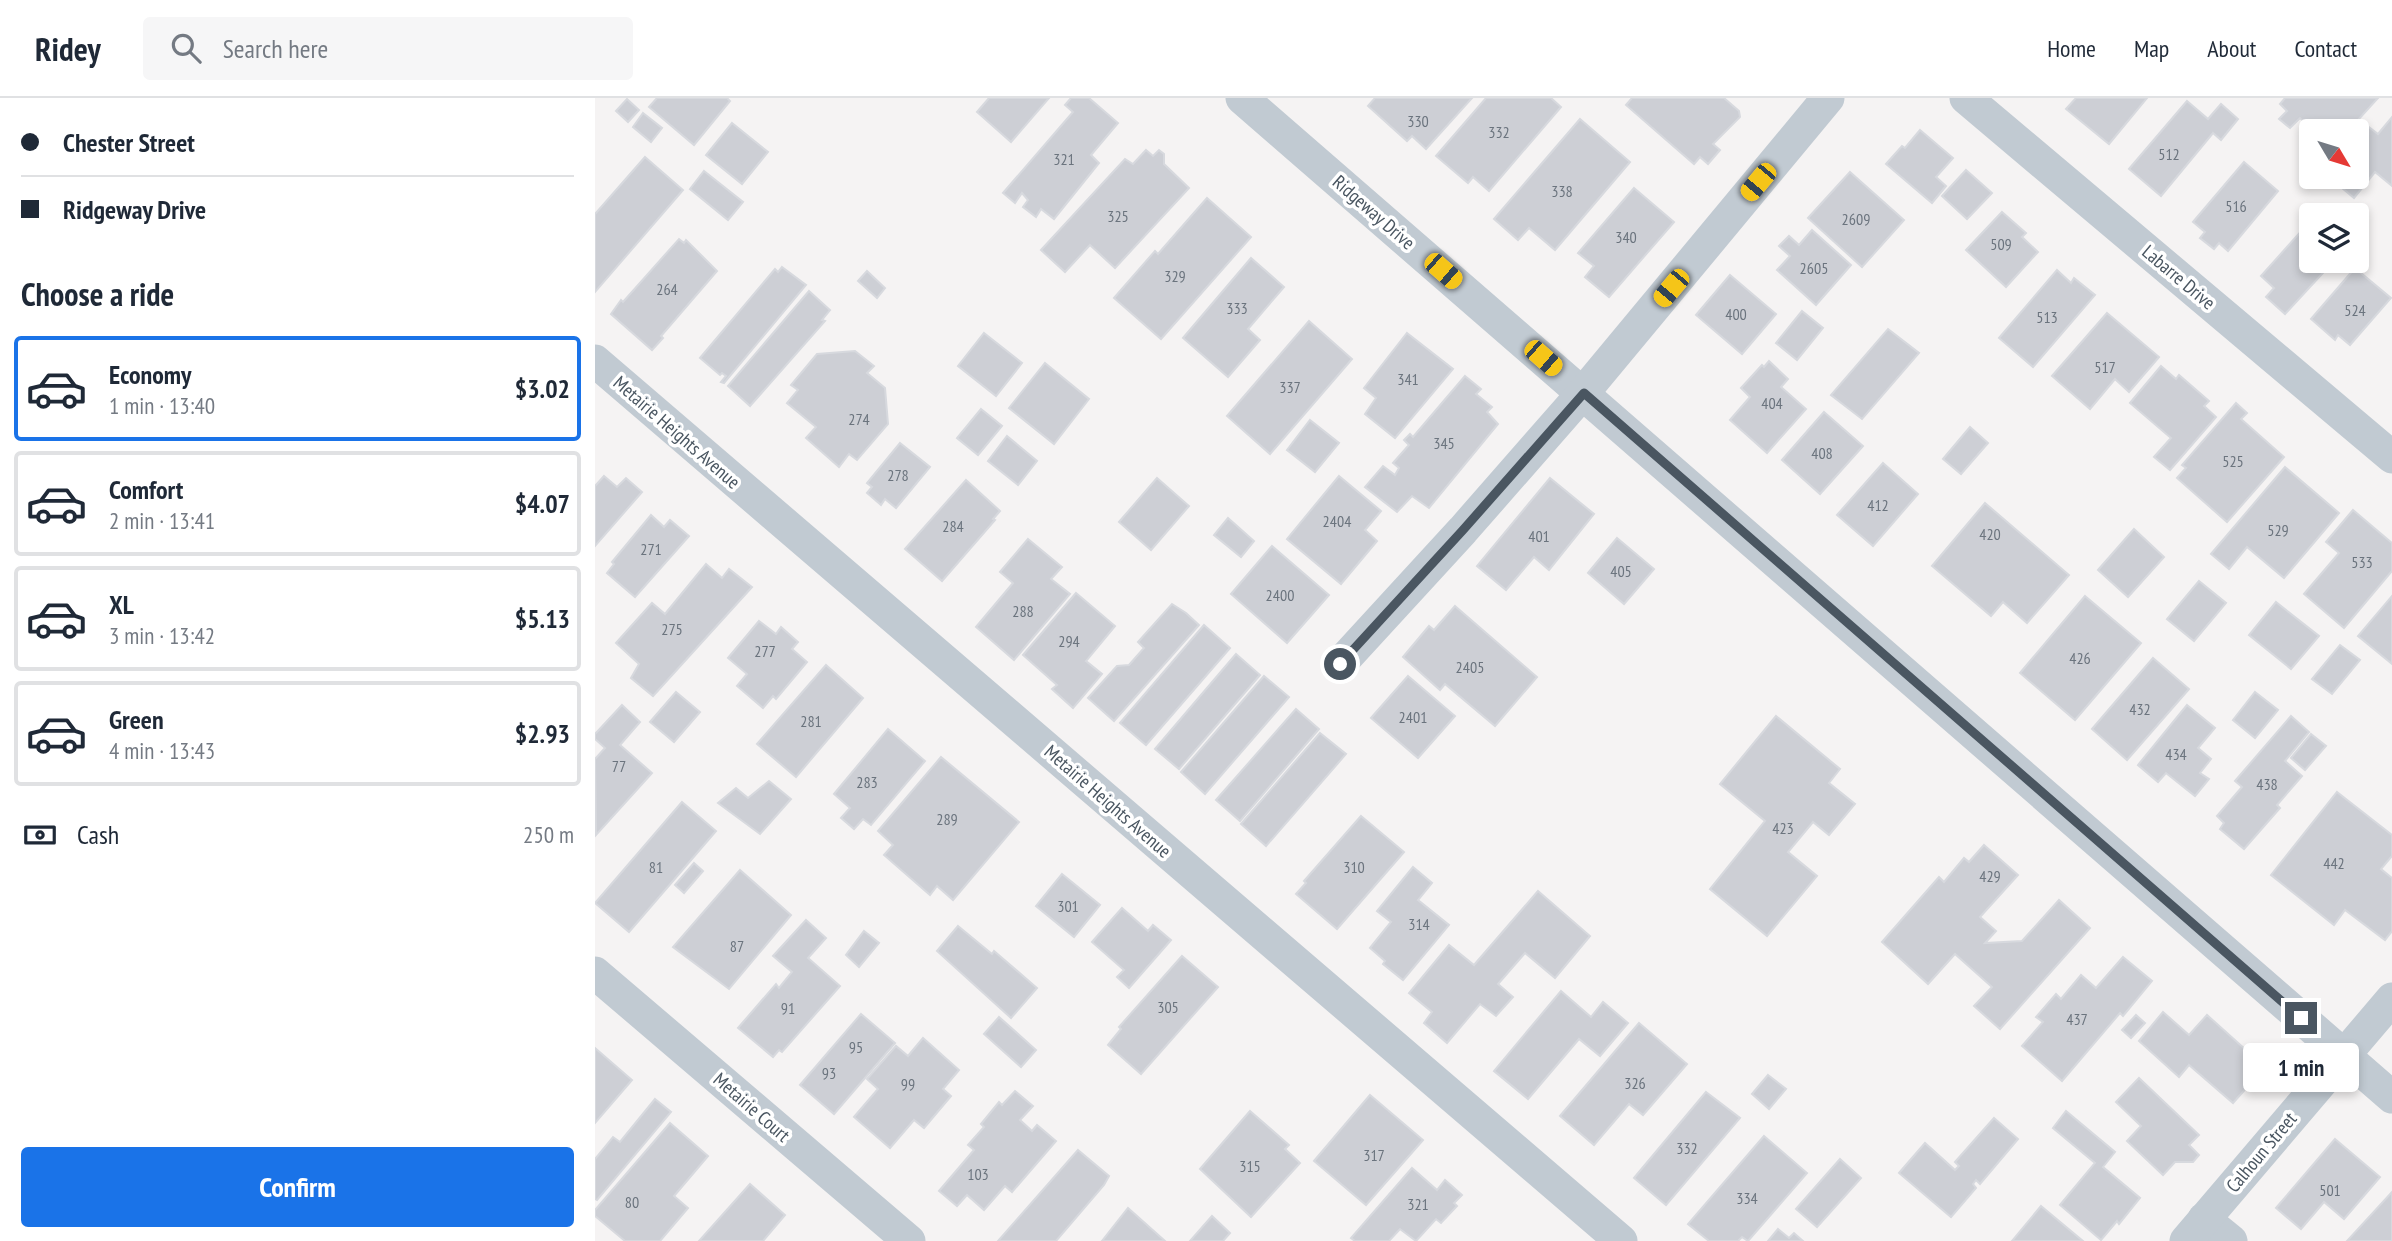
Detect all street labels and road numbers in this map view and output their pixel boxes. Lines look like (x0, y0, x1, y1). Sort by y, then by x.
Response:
street label: Ridgeway Drive (1328, 170, 1420, 254)
street label: Labarre Drive (2138, 240, 2220, 315)
street label: Metairie Heights Avenue (609, 370, 745, 494)
street label: Metairie Heights Avenue (1040, 739, 1176, 863)
street label: Metairie Court (709, 1067, 796, 1147)
street label: Calhoun Street (2221, 1107, 2302, 1197)

